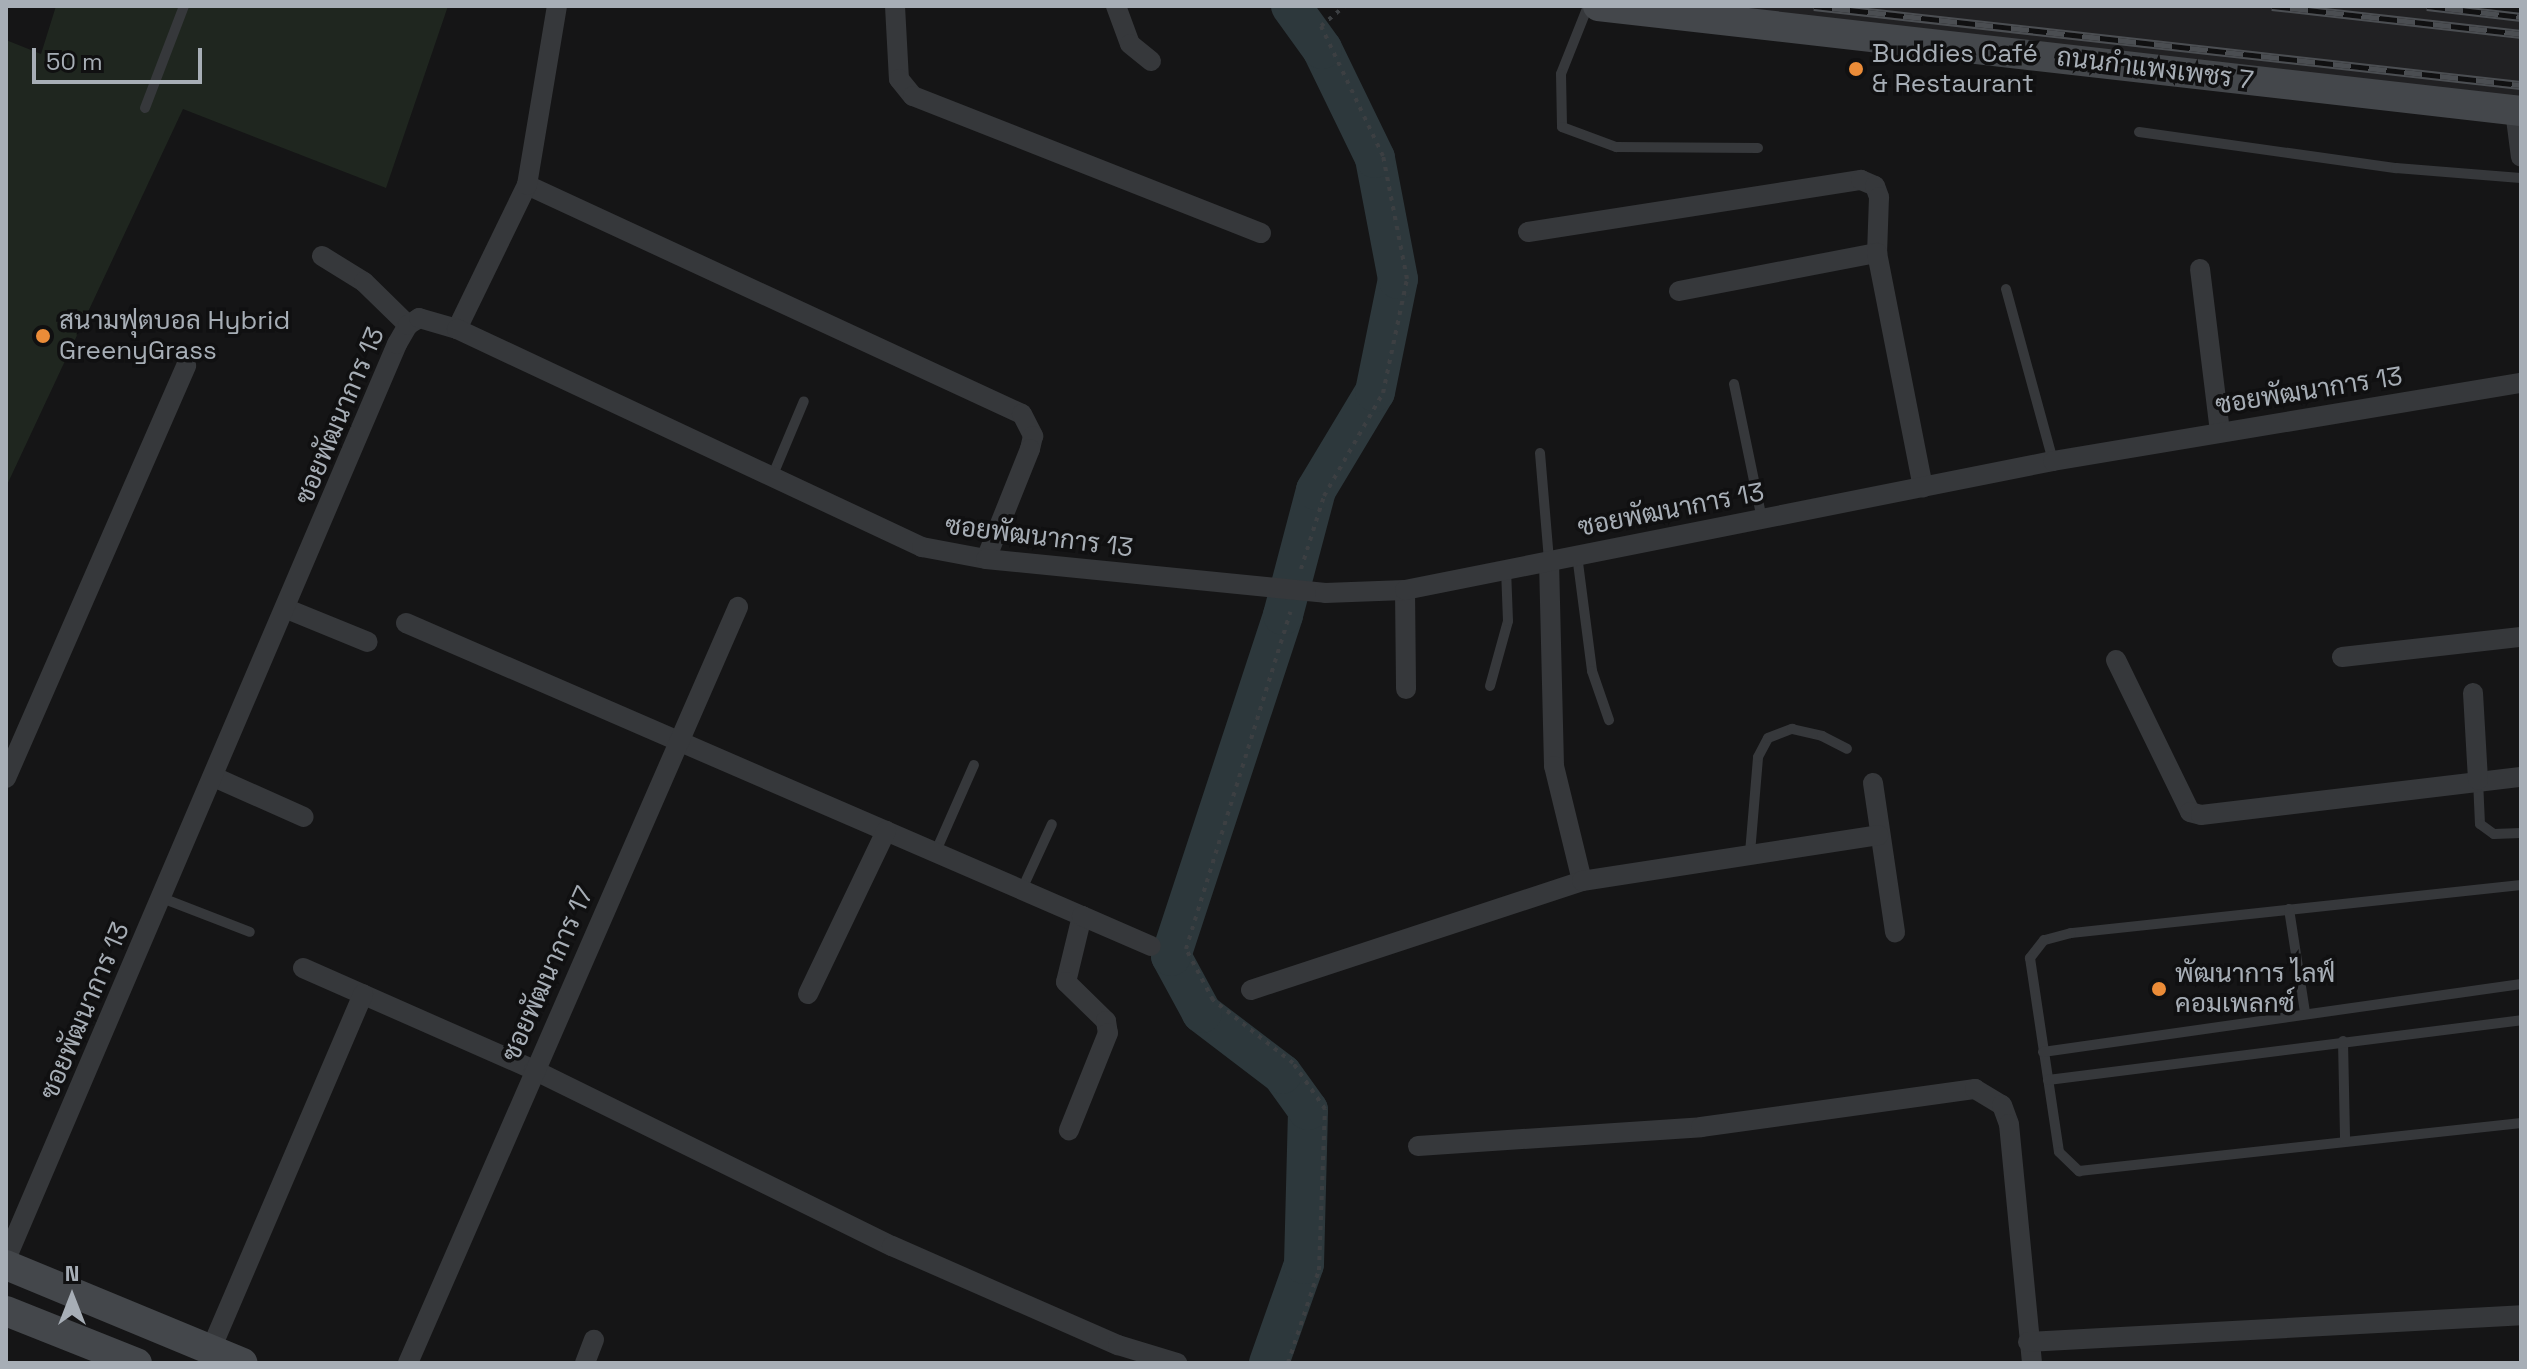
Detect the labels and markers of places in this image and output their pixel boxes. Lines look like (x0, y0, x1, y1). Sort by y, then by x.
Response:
place label: Buddies Café & Restaurant (1872, 38, 2038, 100)
marker: Buddies Café & Restaurant (1847, 60, 1865, 78)
place label: สนามฟุตบอล Hybrid GreenyGrass (59, 305, 290, 366)
marker: สนามฟุตบอล Hybrid GreenyGrass (34, 327, 52, 345)
place label: พัฒนาการ ไลฟ์ คอมเพลกซ์ (2175, 958, 2335, 1020)
marker: พัฒนาการ ไลฟ์ คอมเพลกซ์ (2150, 980, 2168, 998)

